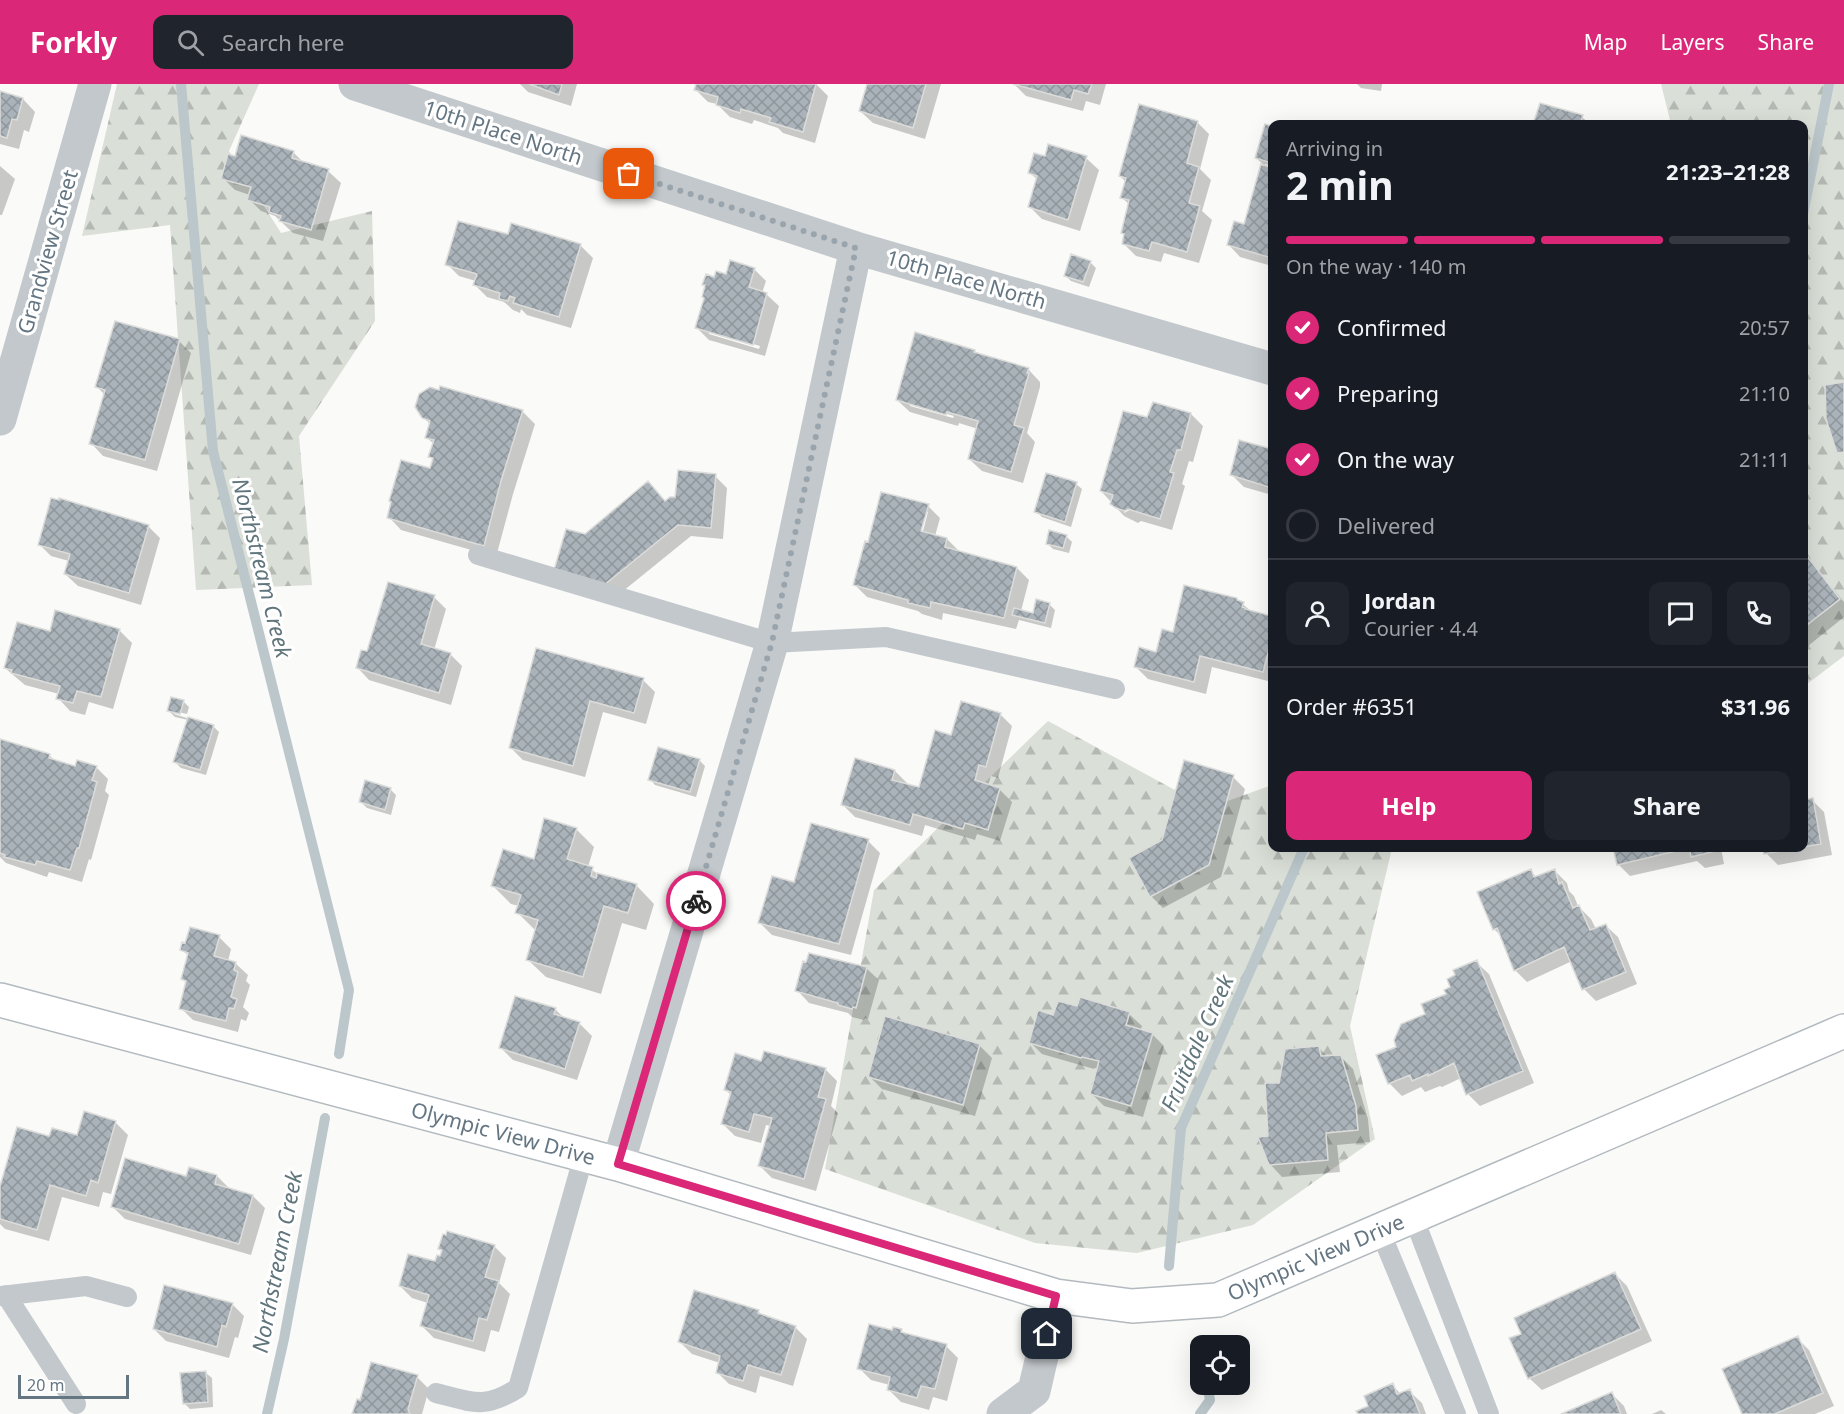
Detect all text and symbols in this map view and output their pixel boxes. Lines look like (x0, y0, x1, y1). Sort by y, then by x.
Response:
search box (153, 15, 573, 69)
text: Forkly (30, 23, 117, 61)
icon: search (174, 26, 207, 59)
text: Search here (222, 27, 345, 57)
text: Map (1584, 28, 1628, 56)
text: Layers (1661, 28, 1725, 56)
text: Share (1758, 28, 1814, 56)
street label: 10th Place North (420, 93, 586, 171)
text: Arriving in (1286, 135, 1383, 162)
pin (603, 148, 654, 199)
text: 21:23–21:28 (1666, 156, 1790, 186)
icon: bag (612, 157, 645, 190)
text: 2 min (1286, 158, 1393, 211)
street label: Grandview Street (10, 166, 84, 337)
street label: 10th Place North (883, 243, 1050, 315)
text: On the way · 140 m (1286, 253, 1466, 280)
icon: check (1286, 311, 1319, 344)
text: Confirmed (1337, 312, 1447, 342)
text: 20:57 (1739, 314, 1790, 341)
icon: check (1286, 377, 1319, 410)
text: Preparing (1337, 378, 1439, 408)
text: 21:10 (1739, 380, 1790, 407)
icon: check (1286, 443, 1319, 476)
text: On the way (1337, 444, 1454, 474)
text: 21:11 (1739, 446, 1790, 473)
water label: Northstream Creek (226, 475, 300, 662)
text: Delivered (1337, 510, 1435, 540)
button: person (1286, 582, 1349, 645)
button: chat (1649, 582, 1712, 645)
button: phone (1727, 582, 1790, 645)
text: Jordan (1364, 585, 1436, 615)
text: Courier · 4.4 (1364, 615, 1478, 642)
text: Order #6351 (1286, 691, 1417, 721)
text: $31.96 (1721, 691, 1790, 721)
button: Help (1286, 771, 1532, 840)
button: Share (1544, 771, 1790, 840)
courier (666, 871, 726, 931)
icon: bike (680, 885, 713, 918)
water label: Fruitdale Creek (1153, 968, 1240, 1116)
street label: Olympic View Drive (408, 1095, 598, 1171)
water label: Northstream Creek (244, 1167, 309, 1355)
street label: Olympic View Drive (1223, 1207, 1408, 1307)
pin (1021, 1308, 1072, 1359)
icon: home (1030, 1317, 1063, 1350)
map controls (1190, 1335, 1250, 1395)
button: locate (1190, 1335, 1250, 1395)
scale bar (18, 1372, 129, 1400)
text: 20 m (27, 1374, 64, 1396)

